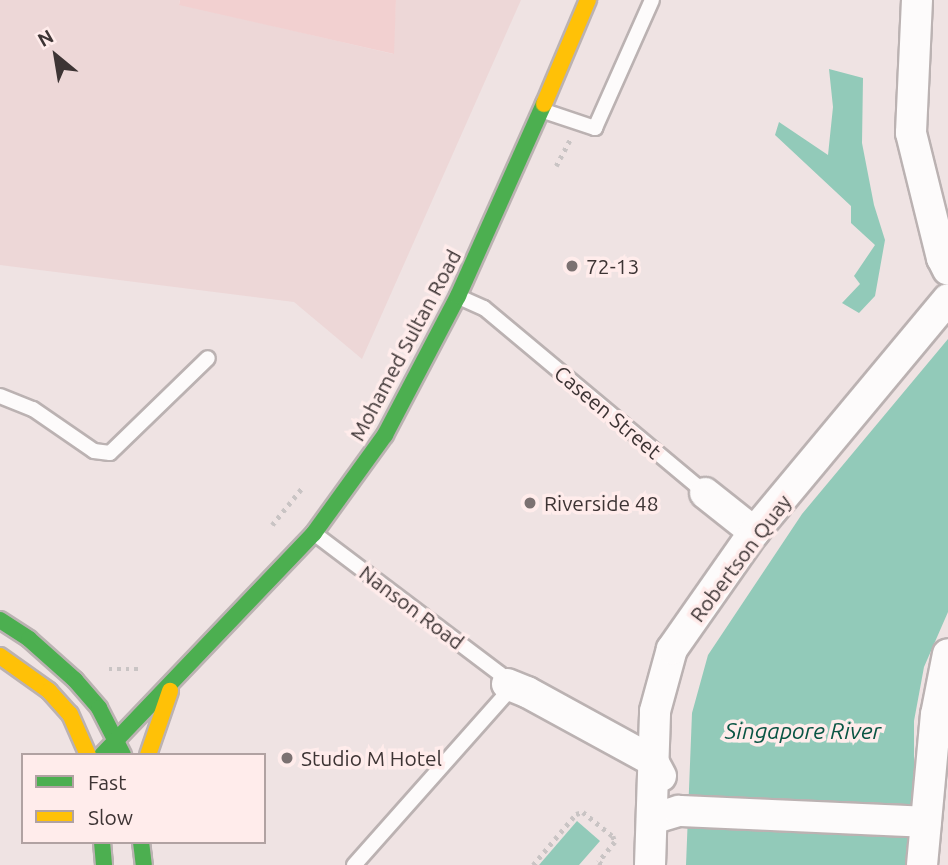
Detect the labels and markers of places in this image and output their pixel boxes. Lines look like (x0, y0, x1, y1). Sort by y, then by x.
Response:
place label: 72-13 (586, 253, 639, 279)
marker: 72-13 (564, 258, 580, 274)
place label: Riverside 48 (544, 490, 659, 516)
marker: Riverside 48 (522, 495, 538, 511)
place label: Studio M Hotel (301, 745, 442, 771)
marker: Studio M Hotel (279, 750, 295, 766)

